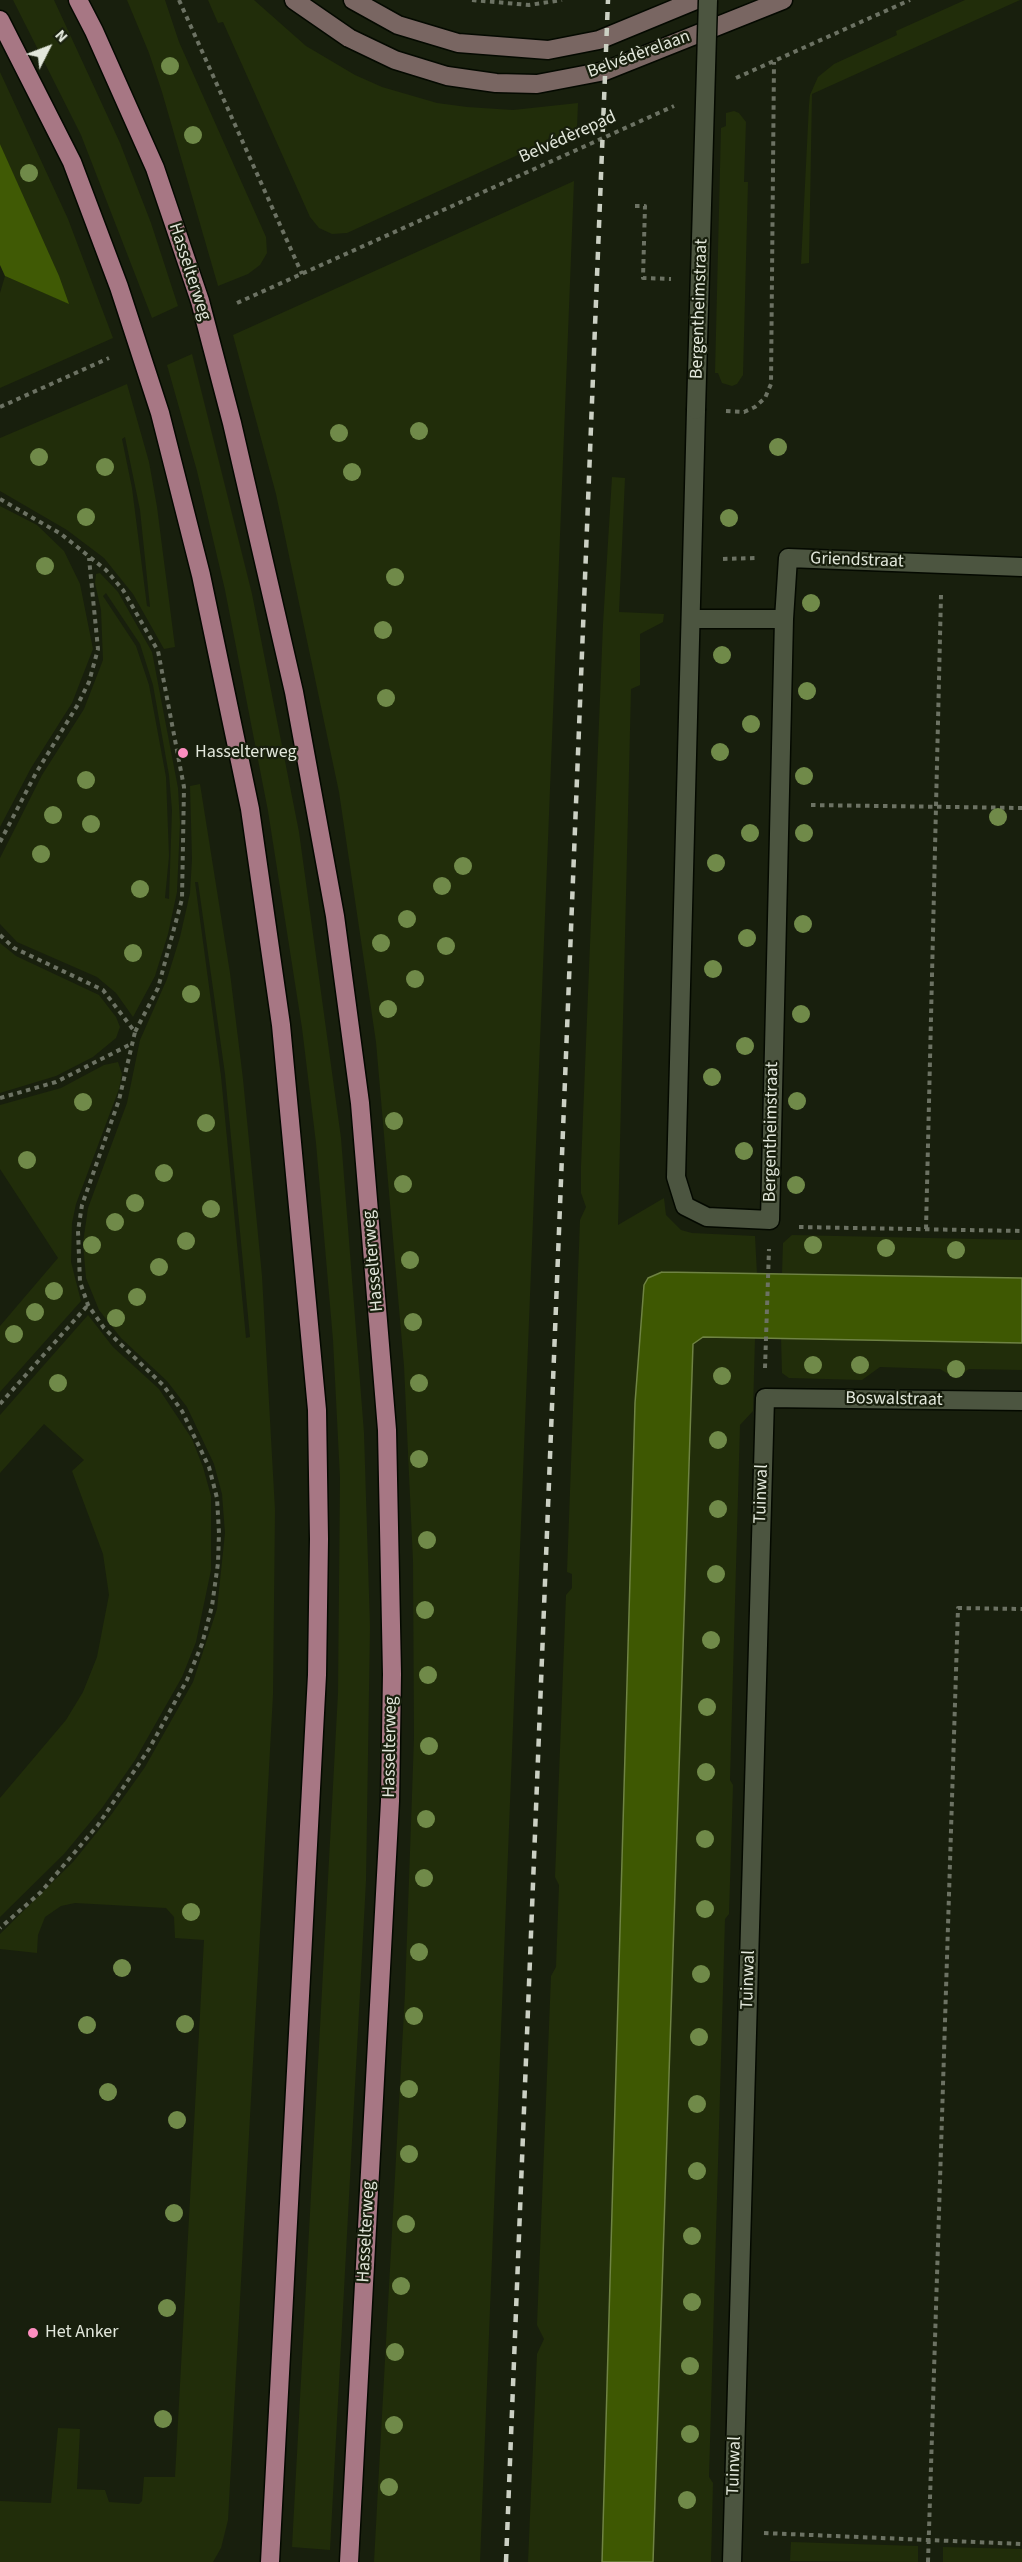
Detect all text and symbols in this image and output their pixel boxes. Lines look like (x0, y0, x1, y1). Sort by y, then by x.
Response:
north arrow (18, 18, 78, 78)
text: N (50, 25, 73, 47)
street label: Belvédèrelaan (585, 26, 693, 84)
street label: Belvédèrepad (516, 107, 620, 169)
street label: Hasselterweg (163, 220, 215, 324)
street label: Bergentheimstraat (687, 238, 713, 380)
street label: Griendstraat (810, 549, 904, 573)
place label: Hasselterweg (195, 742, 296, 764)
marker: Hasselterweg (176, 746, 190, 760)
street label: Bergentheimstraat (760, 1062, 784, 1202)
street label: Hasselterweg (359, 1210, 389, 1312)
street label: Boswalstraat (845, 1388, 943, 1412)
street label: Tuinwal (750, 1464, 774, 1524)
street label: Hasselterweg (379, 1696, 403, 1798)
street label: Tuinwal (737, 1950, 761, 2010)
street label: Hasselterweg (354, 2181, 380, 2283)
place label: Het Anker (45, 2322, 119, 2344)
marker: Het Anker (26, 2326, 40, 2340)
street label: Tuinwal (723, 2436, 747, 2496)

